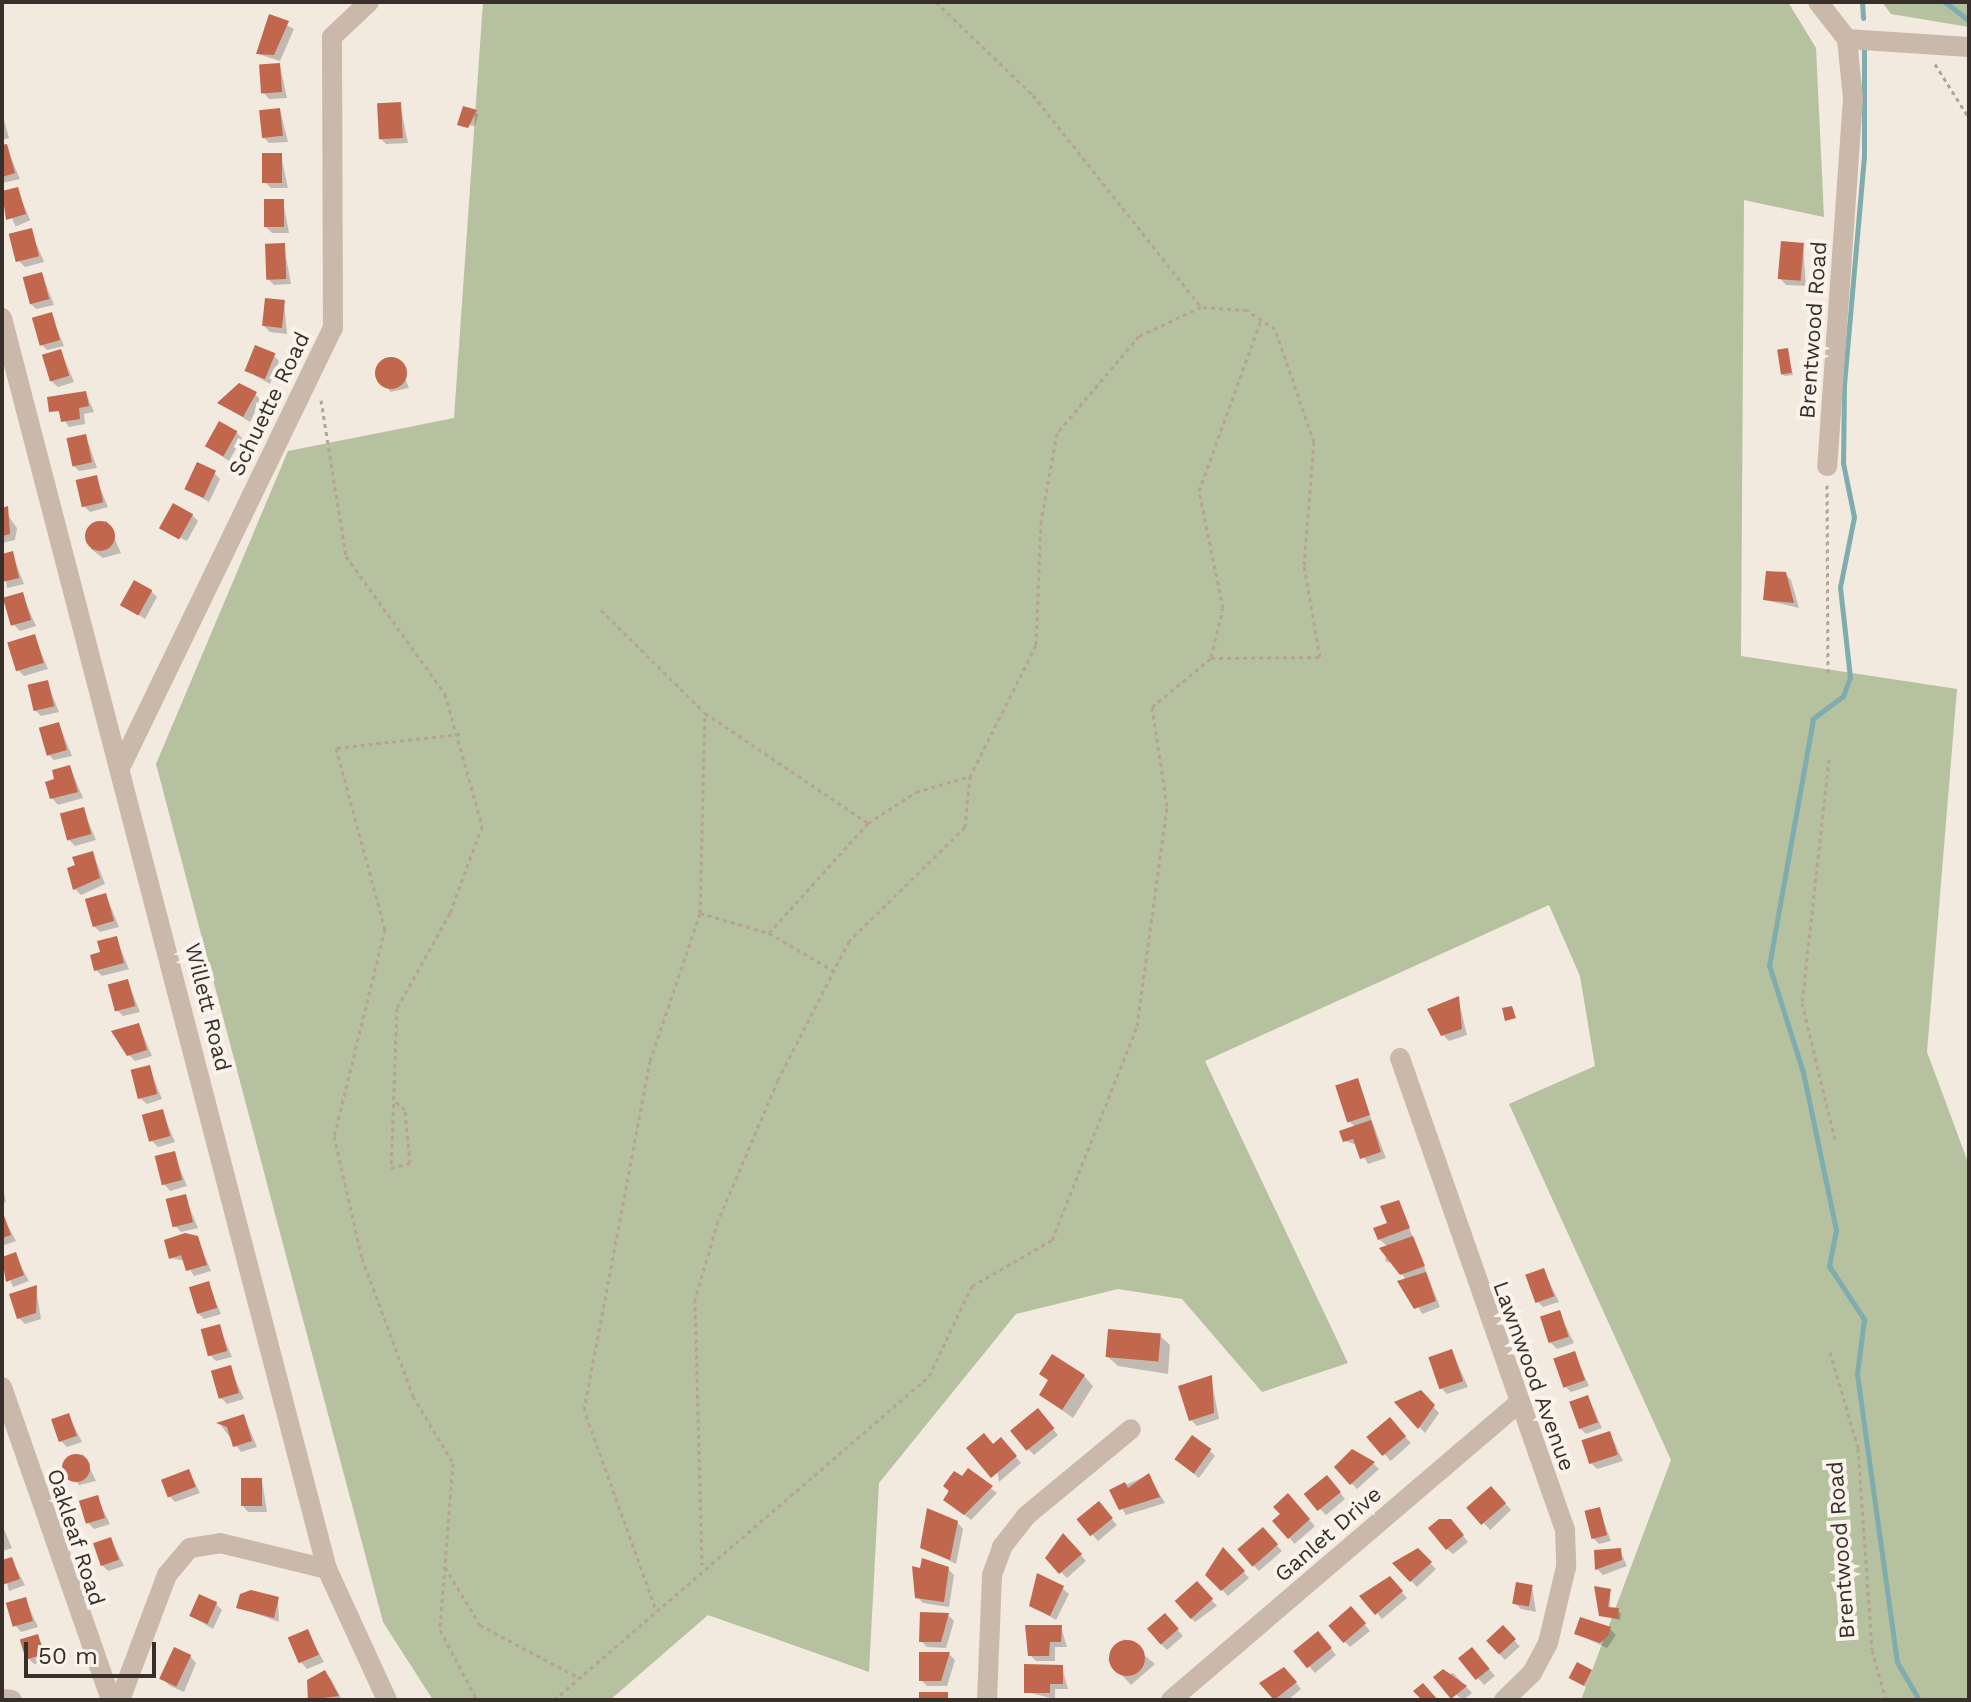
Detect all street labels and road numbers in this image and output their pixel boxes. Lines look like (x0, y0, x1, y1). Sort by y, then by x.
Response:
street label: Brentwood Road (1794, 240, 1832, 420)
street label: Schuette Road (223, 328, 315, 480)
street label: Willett Road (179, 940, 237, 1074)
street label: Lawnwood Avenue (1487, 1277, 1581, 1475)
street label: Brentwood Road (1822, 1460, 1860, 1640)
street label: Oakleaf Road (41, 1465, 111, 1609)
street label: Ganlet Drive (1269, 1481, 1387, 1587)

